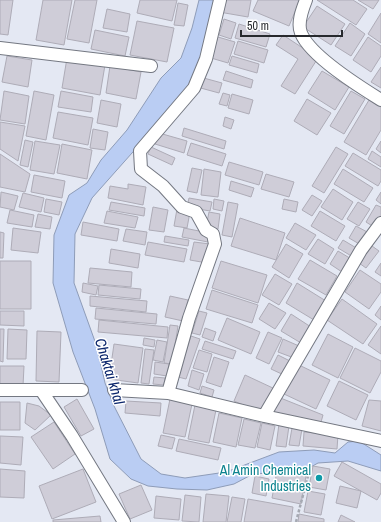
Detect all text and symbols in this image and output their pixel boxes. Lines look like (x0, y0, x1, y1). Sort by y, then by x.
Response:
scale bar (241, 12, 342, 38)
text: 50 m (247, 18, 269, 34)
water label: Chaktai khal (90, 335, 130, 407)
place label: Al Amin Chemical Industries (219, 461, 311, 495)
marker: Al Amin Chemical Industries (314, 473, 324, 483)

